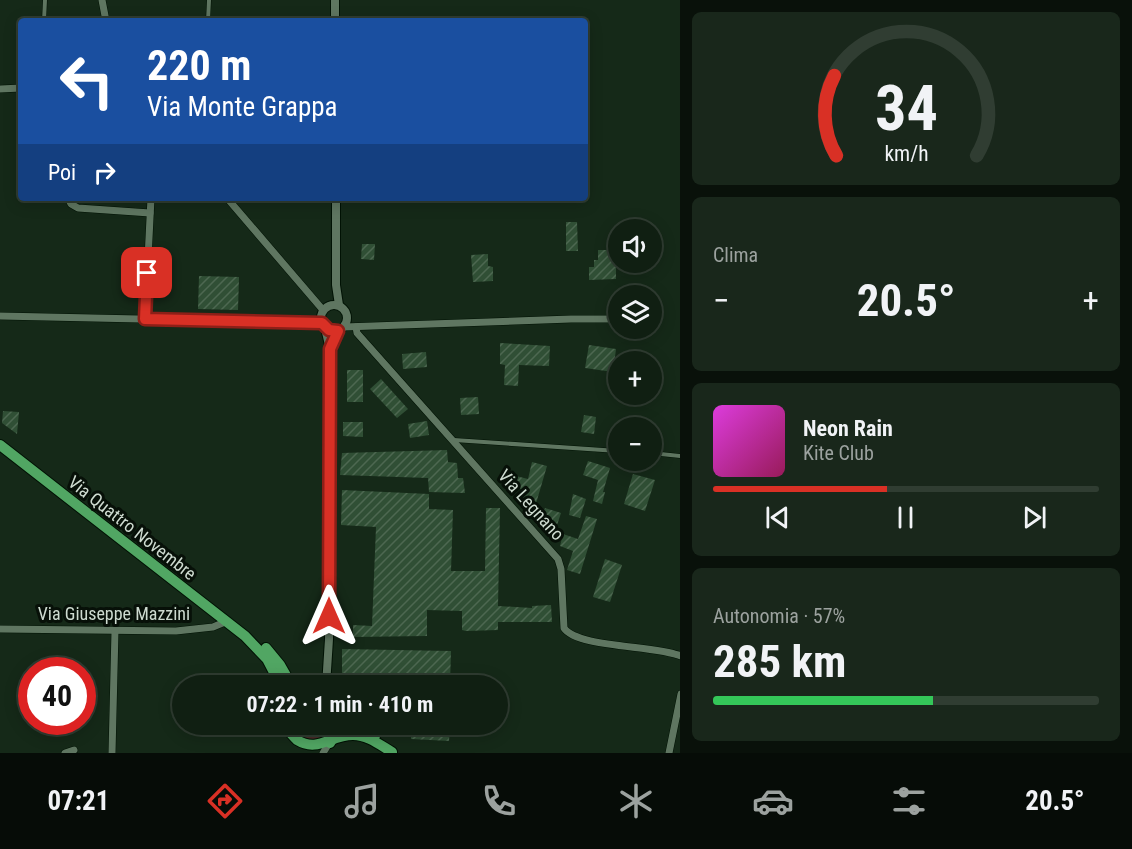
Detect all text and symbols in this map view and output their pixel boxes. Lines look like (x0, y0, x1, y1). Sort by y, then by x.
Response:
text: 220 m (147, 41, 252, 90)
icon: left (48, 42, 126, 120)
text: 34 (874, 72, 938, 145)
text: Via Monte Grappa (147, 91, 337, 123)
text: km/h (884, 141, 928, 166)
icon: right (88, 156, 121, 189)
text: Poi (48, 160, 76, 185)
map controls (608, 219, 662, 471)
button: sound (608, 219, 662, 273)
text: Clima (713, 243, 758, 267)
pin (121, 247, 172, 298)
icon: arrive (130, 256, 163, 289)
text: 20.5° (857, 274, 955, 327)
text: − (713, 281, 730, 320)
text: + (1083, 281, 1099, 320)
button: layers (608, 285, 662, 339)
button: + (608, 351, 662, 405)
text: Neon Rain (803, 416, 893, 441)
button: − (608, 417, 662, 471)
text: Kite Club (803, 441, 874, 465)
street label: Via Legnano (494, 465, 569, 544)
street label: Via Quattro Novembre (64, 471, 200, 584)
icon: previous (761, 501, 794, 534)
icon: pause (889, 501, 922, 534)
icon: next (1018, 501, 1051, 534)
position arrow (297, 584, 361, 648)
street label: Via Giuseppe Mazzini (38, 603, 190, 624)
text: Autonomia · 57% (713, 604, 845, 628)
text: 285 km (713, 635, 846, 688)
speed limit sign: 40 (18, 657, 96, 735)
text: 07:22 · 1 min · 410 m (247, 692, 433, 717)
icon: directions (204, 780, 246, 822)
icon: music (341, 780, 383, 822)
icon: phone (478, 780, 520, 822)
icon: climate (615, 780, 657, 822)
icon: car (752, 780, 794, 822)
icon: filters (888, 780, 930, 822)
text: 07:21 (47, 785, 109, 817)
text: 20.5° (1025, 785, 1085, 817)

